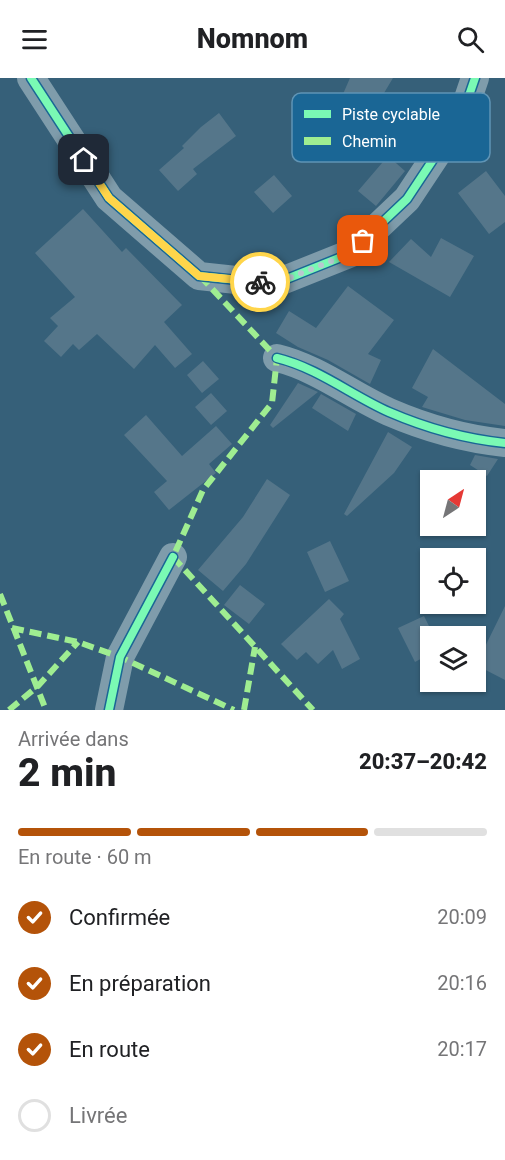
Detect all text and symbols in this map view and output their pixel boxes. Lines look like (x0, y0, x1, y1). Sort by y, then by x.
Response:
icon: menu (18, 23, 51, 56)
text: Nomnom (197, 23, 308, 55)
icon: search (454, 23, 487, 56)
legend (292, 93, 490, 162)
text: Piste cyclable (342, 105, 440, 124)
text: Chemin (342, 132, 396, 151)
pin (58, 134, 109, 185)
icon: home (67, 143, 100, 176)
pin (337, 215, 388, 266)
icon: bag (346, 224, 379, 257)
courier (230, 252, 290, 312)
icon: bike (244, 266, 277, 299)
north arrow (420, 470, 486, 536)
map controls (420, 470, 486, 692)
button: locate (420, 548, 486, 614)
button: layers (420, 626, 486, 692)
text: Arrivée dans (18, 727, 129, 751)
text: 20:37–20:42 (359, 749, 487, 774)
text: 2 min (18, 750, 116, 796)
text: En route · 60 m (18, 845, 152, 869)
icon: check (18, 901, 51, 934)
text: Confirmée (69, 905, 170, 930)
text: 20:09 (437, 905, 487, 929)
icon: check (18, 967, 51, 1000)
text: En préparation (69, 971, 211, 996)
text: 20:16 (437, 971, 487, 995)
icon: check (18, 1033, 51, 1066)
text: En route (69, 1037, 150, 1062)
text: 20:17 (437, 1037, 487, 1061)
text: Livrée (69, 1103, 127, 1128)

